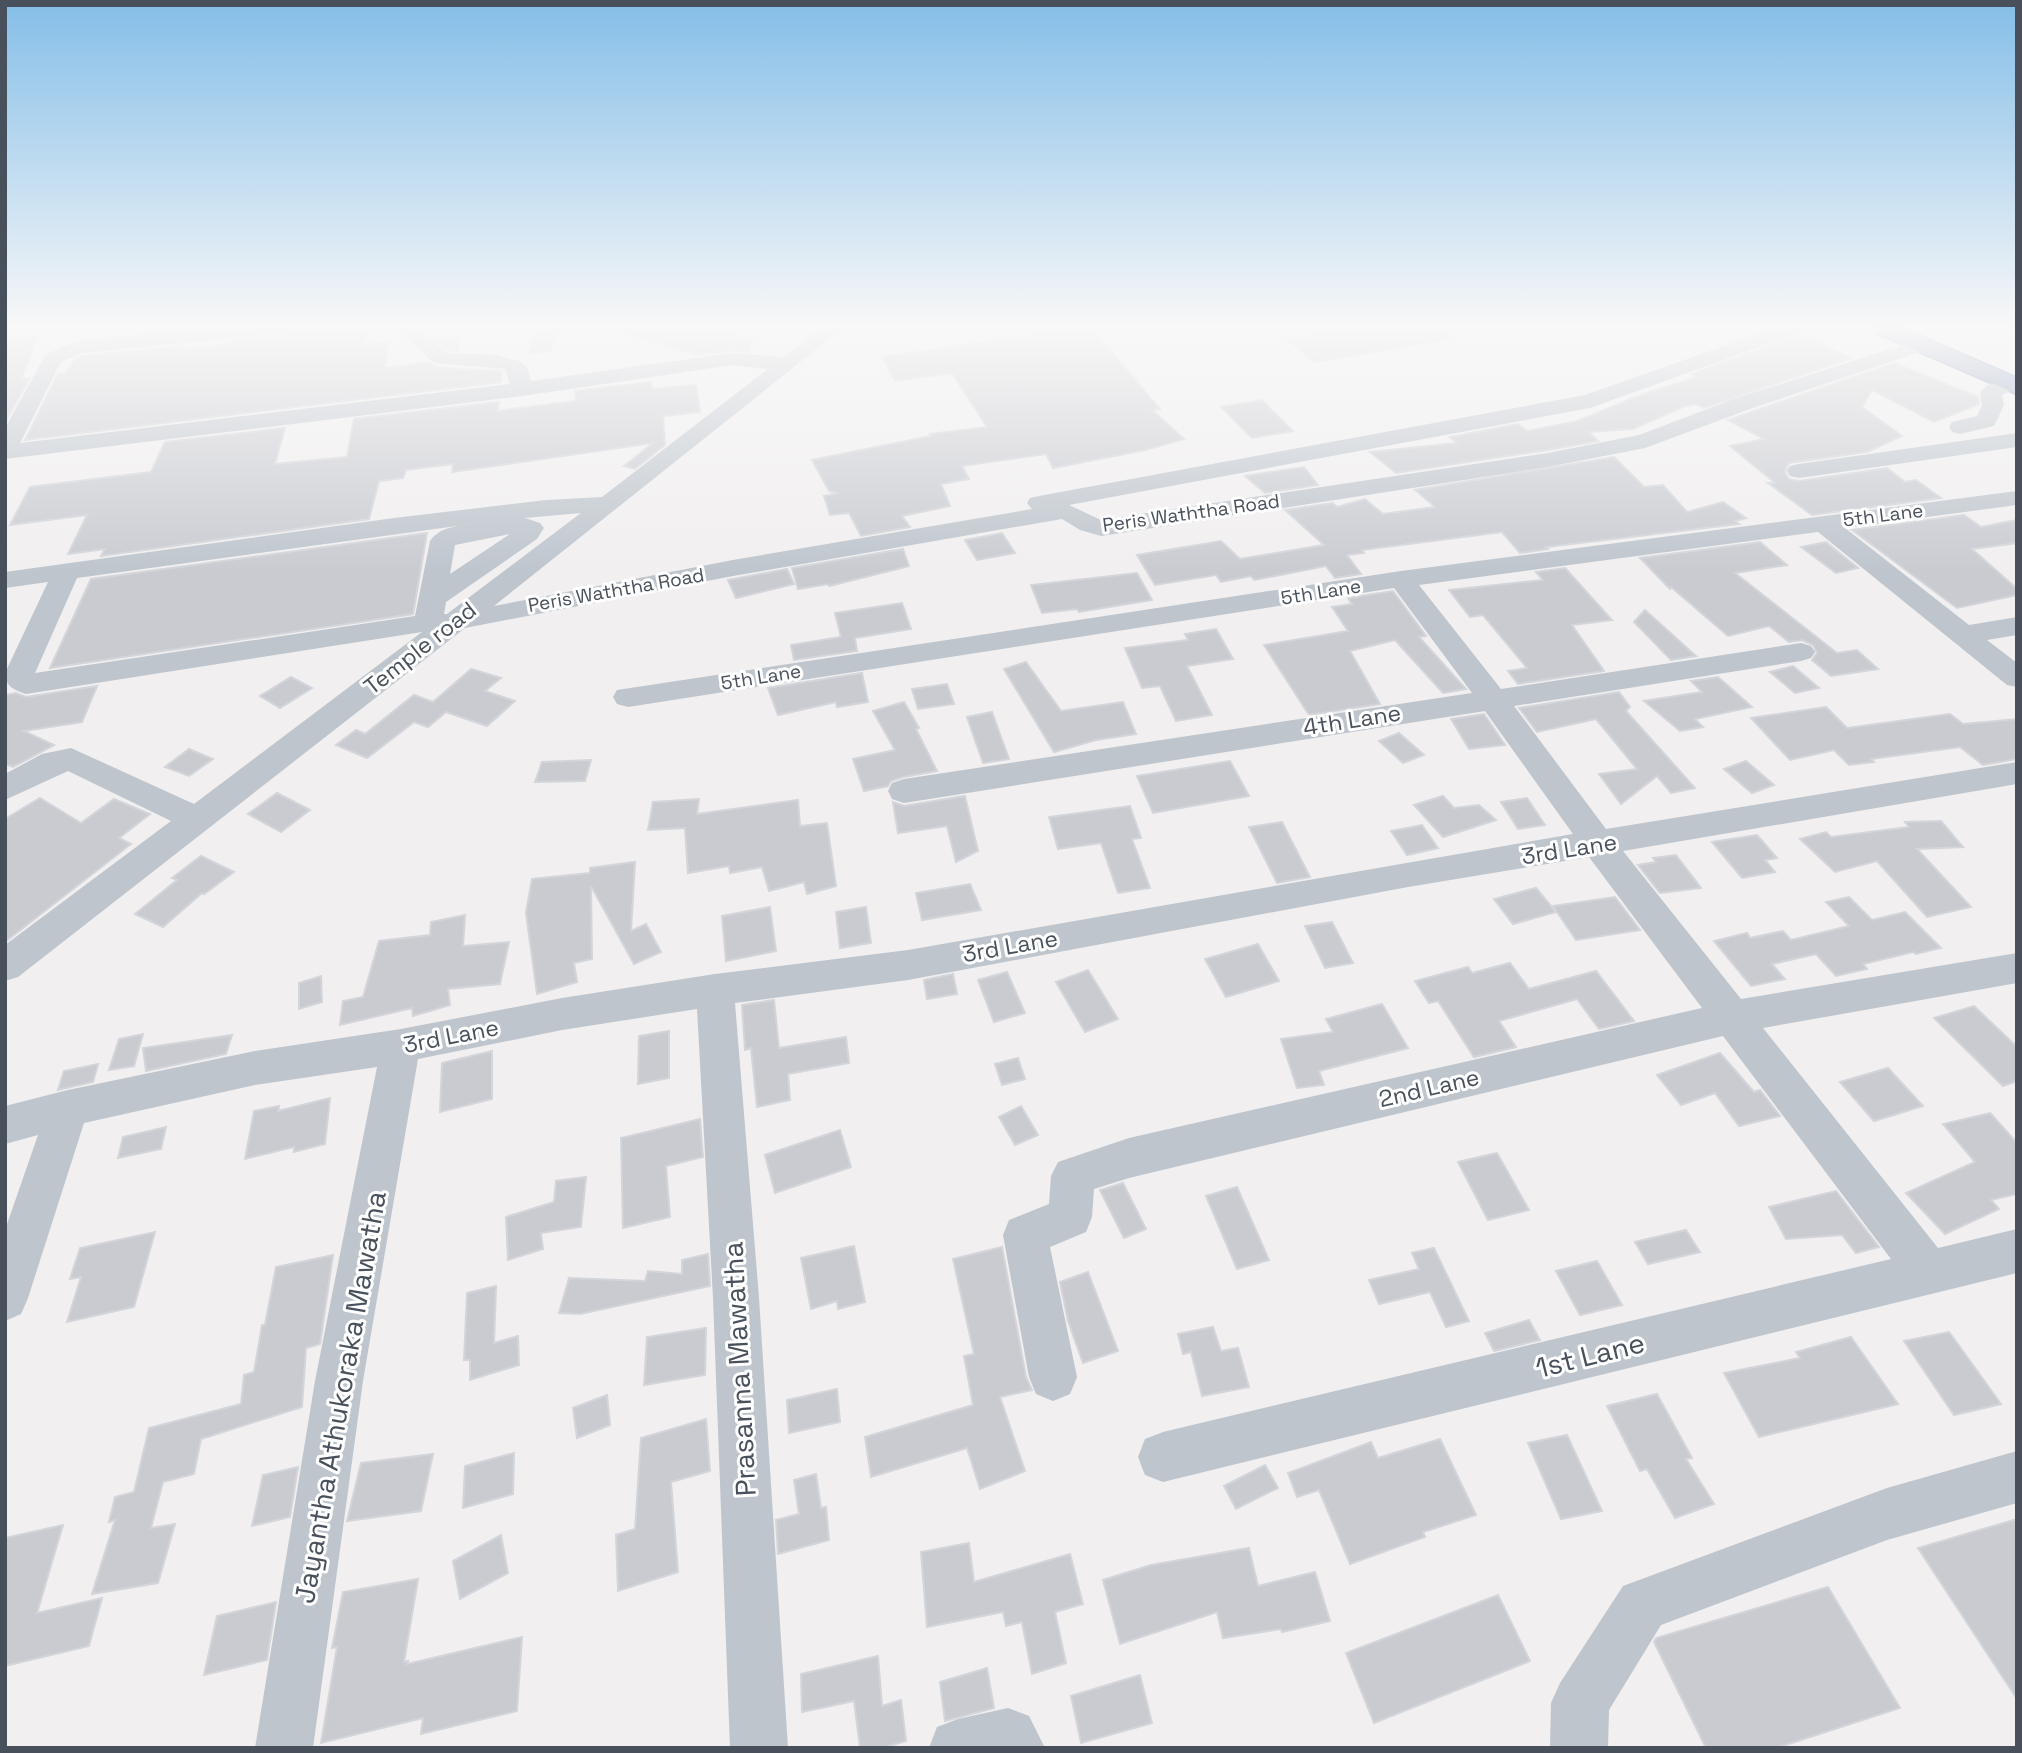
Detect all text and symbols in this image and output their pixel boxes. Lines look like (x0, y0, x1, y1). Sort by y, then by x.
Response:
street label: Peris Waththa Road (1101, 488, 1281, 538)
street label: 5th Lane (1841, 498, 1925, 532)
street label: Peris Waththa Road (526, 562, 706, 618)
street label: 5th Lane (1279, 573, 1363, 611)
street label: Temple road (358, 595, 482, 701)
street label: 5th Lane (719, 658, 803, 696)
street label: 4th Lane (1301, 697, 1403, 743)
street label: 3rd Lane (1519, 827, 1619, 871)
street label: 3rd Lane (960, 923, 1060, 969)
street label: 3rd Lane (401, 1012, 501, 1060)
street label: 2nd Lane (1376, 1062, 1482, 1114)
street label: Jayantha Athukoraka Mawatha (286, 1188, 394, 1606)
street label: Prasanna Mawatha (714, 1241, 764, 1497)
street label: 1st Lane (1532, 1324, 1648, 1386)

